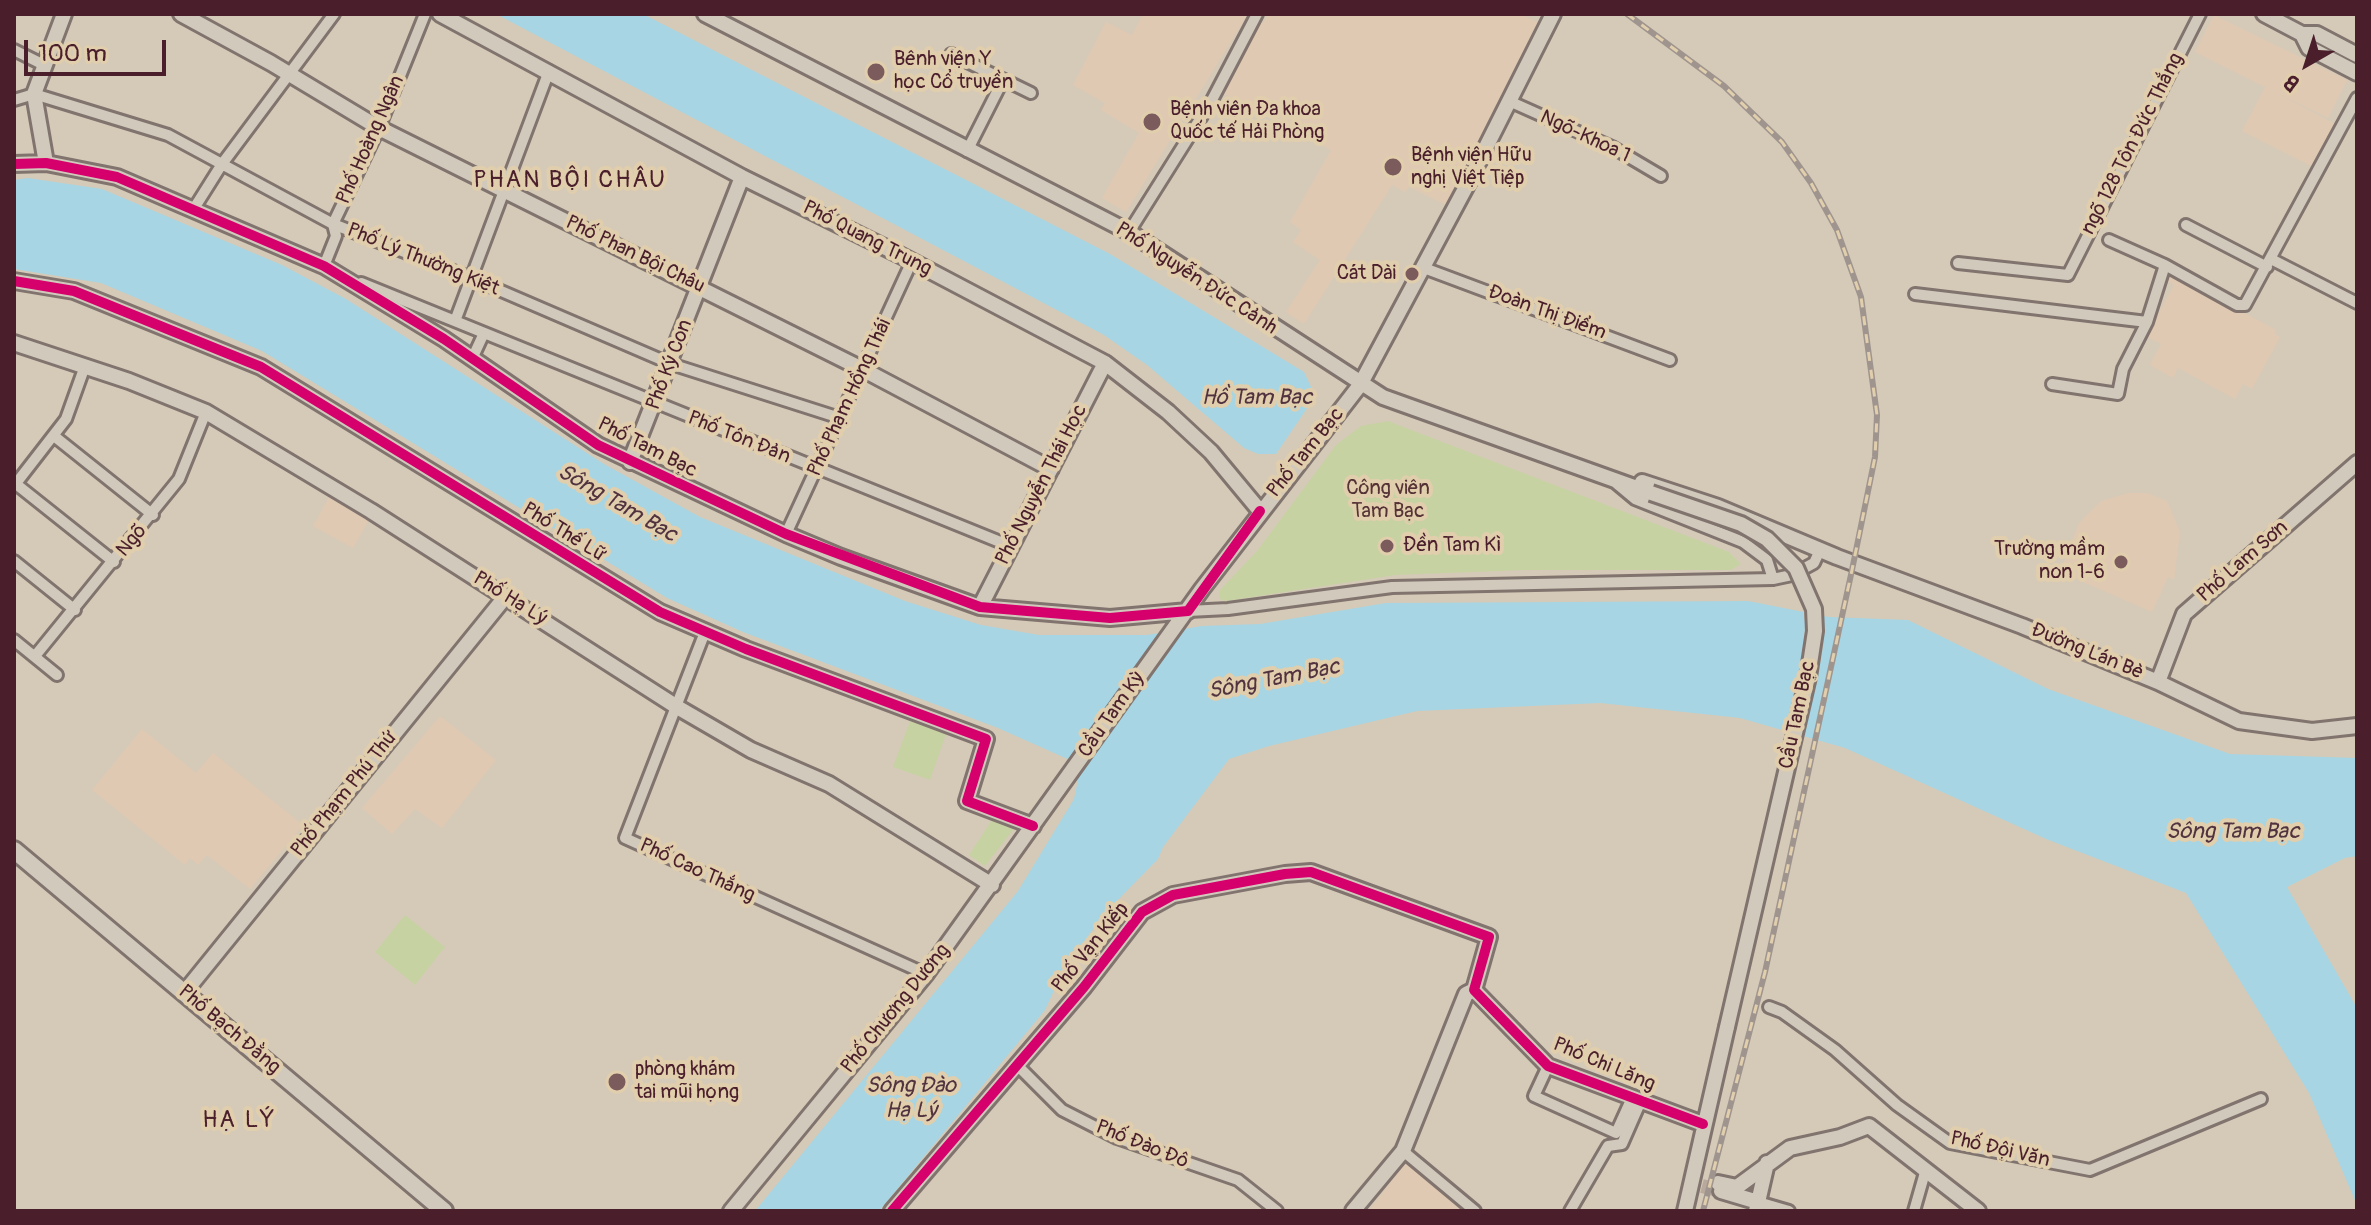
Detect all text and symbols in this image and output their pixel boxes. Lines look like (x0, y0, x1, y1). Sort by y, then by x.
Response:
scale bar (28, 24, 170, 74)
north arrow (2267, 24, 2347, 104)
text: 100 m (38, 39, 107, 68)
place label: Bênh viện Y học Cổ truyền (894, 48, 1013, 95)
street label: ngõ 128 Tôn Đức Thắng (2077, 49, 2189, 239)
marker: Bênh viện Y học Cổ truyền (865, 61, 887, 83)
text: B (2278, 68, 2306, 97)
street label: Phố Hoàng Ngân (332, 72, 410, 208)
place label: Bệnh viện Đa khoa Quốc tế Hải Phòng (1170, 98, 1324, 145)
street label: Ngõ-Khoa 1 (1536, 106, 1634, 168)
marker: Bệnh viện Đa khoa Quốc tế Hải Phòng (1141, 111, 1163, 133)
place label: Bệnh viện Hữu nghị Việt Tiệp (1411, 144, 1532, 191)
marker: Bệnh viện Hữu nghị Việt Tiệp (1382, 156, 1404, 178)
district label: PHAN BỘI CHÂU (473, 167, 667, 195)
street label: Phố Quang Trung (799, 196, 935, 282)
street label: Phố Phan Bội Châu (562, 211, 708, 299)
street label: Phố Nguyễn Đức Cảnh (1111, 218, 1281, 340)
street label: Phố Lý Thường Kiệt (343, 219, 503, 301)
place label: Cát Dài (1337, 262, 1396, 286)
marker: Cát Dài (1403, 265, 1421, 283)
street label: Đoàn Thị Điểm (1485, 281, 1609, 345)
street label: Phố Phạm Hồng Thái (803, 315, 897, 481)
street label: Phố Ký Con (642, 316, 698, 414)
water label: Hồ Tam Bạc (1202, 385, 1312, 411)
street label: Phố Nguyễn Thái Học (991, 401, 1093, 569)
street label: Phố Tam Bạc (1263, 403, 1349, 503)
street label: Phố Tôn Đản (684, 407, 794, 469)
street label: Phố Tam Bạc (593, 413, 701, 483)
water label: Sông Tam Bạc (553, 459, 681, 549)
park label: Công viên Tam Bạc (1346, 477, 1430, 524)
street label: Phố Thế Lữ (517, 498, 611, 568)
street label: Phố Lam Sơn (2193, 516, 2293, 608)
street label: Ngõ (112, 520, 152, 562)
place label: Đền Tam Kì (1403, 534, 1501, 558)
marker: Đền Tam Kì (1378, 537, 1396, 555)
place label: Trường mầm non 1-6 (1994, 538, 2105, 585)
marker: Trường mầm non 1-6 (2112, 553, 2130, 571)
street label: Phố Hạ Lý (469, 567, 551, 631)
street label: Đường Lán Bè (2027, 619, 2147, 685)
water label: Sông Tam Bạc (1206, 654, 1342, 706)
street label: Cầu Tam Bạc (1775, 659, 1821, 771)
street label: Cầu Tam Kỳ (1074, 668, 1150, 762)
street label: Phố Phạm Phú Thứ (287, 726, 403, 862)
water label: Sông Tam Bạc (2166, 819, 2300, 845)
street label: Phố Cao Thắng (635, 834, 759, 908)
street label: Phố Vạn Kiếp (1047, 898, 1135, 998)
street label: Phố Chương Dương (836, 939, 956, 1079)
street label: Phố Bạch Đằng (173, 980, 285, 1080)
street label: Phố Chi Lăng (1549, 1033, 1659, 1097)
place label: phòng khám tai mũi họng (635, 1058, 739, 1105)
marker: phòng khám tai mũi họng (606, 1071, 628, 1093)
water label: Sông Đào Hạ Lý (866, 1073, 956, 1124)
district label: HẠ LÝ (202, 1107, 276, 1135)
street label: Phố Đào Đô (1092, 1116, 1192, 1174)
street label: Phố Đội Văn (1948, 1127, 2052, 1173)

